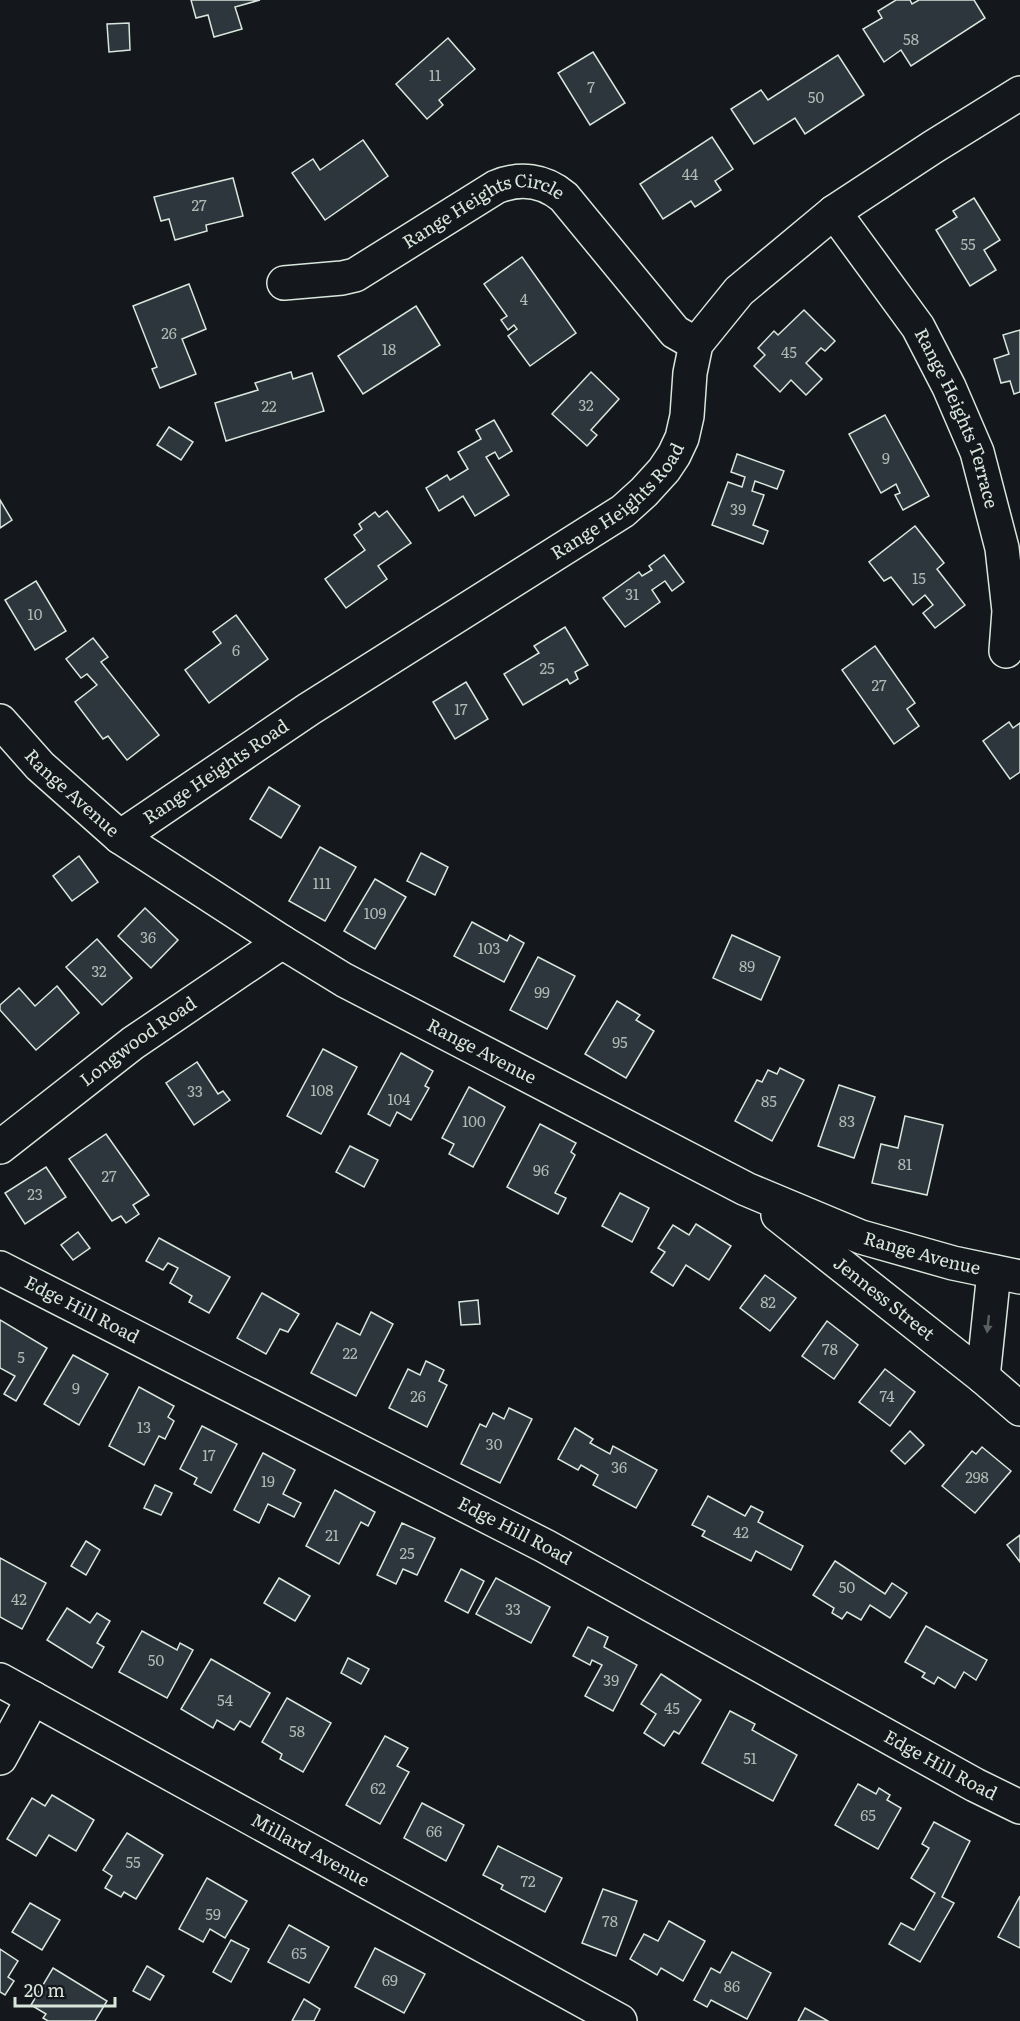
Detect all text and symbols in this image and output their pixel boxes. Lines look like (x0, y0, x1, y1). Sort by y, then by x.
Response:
house number: 58 (903, 27, 919, 50)
house number: 11 (429, 63, 441, 86)
house number: 7 (587, 75, 595, 98)
house number: 50 (808, 85, 824, 108)
house number: 44 (682, 162, 698, 185)
street label: Range Heights Circle (397, 166, 571, 254)
house number: 27 (191, 193, 207, 216)
house number: 55 (960, 232, 976, 255)
house number: 4 (520, 287, 528, 310)
house number: 26 (161, 321, 177, 344)
street label: Range Heights Terrace (909, 323, 1006, 511)
house number: 18 (382, 337, 396, 360)
house number: 45 (781, 340, 797, 363)
house number: 32 (578, 393, 594, 416)
house number: 22 (261, 394, 277, 417)
street label: Range Heights Road (545, 438, 690, 565)
house number: 9 (882, 446, 890, 469)
house number: 39 (730, 497, 746, 520)
house number: 15 (912, 566, 926, 589)
house number: 31 (625, 582, 639, 605)
house number: 10 (28, 602, 43, 625)
house number: 6 (232, 638, 240, 661)
house number: 25 (539, 656, 555, 679)
house number: 27 (871, 673, 887, 696)
house number: 17 (454, 697, 468, 720)
street label: Range Heights Road (137, 712, 293, 830)
street label: Range Avenue (19, 742, 126, 843)
house number: 111 (313, 871, 331, 894)
house number: 109 (364, 901, 386, 924)
house number: 36 (140, 925, 156, 948)
house number: 103 (478, 936, 500, 959)
house number: 89 (739, 954, 755, 977)
house number: 32 (91, 959, 107, 982)
house number: 99 (534, 980, 550, 1003)
street label: Longwood Road (73, 989, 201, 1092)
street label: Range Avenue (423, 1011, 542, 1090)
house number: 95 (612, 1030, 628, 1053)
house number: 108 (310, 1078, 334, 1101)
house number: 33 (187, 1079, 203, 1102)
house number: 104 (387, 1087, 411, 1110)
house number: 85 (761, 1089, 777, 1112)
house number: 100 (462, 1109, 486, 1132)
house number: 83 (839, 1109, 855, 1132)
house number: 81 (898, 1152, 912, 1175)
house number: 96 (533, 1158, 549, 1181)
house number: 27 (101, 1164, 117, 1187)
house number: 23 (27, 1182, 43, 1205)
street label: Range Avenue (861, 1223, 983, 1280)
street label: Jenness Street (828, 1249, 942, 1347)
street label: Edge Hill Road (21, 1268, 145, 1349)
house number: 82 (760, 1290, 776, 1313)
one-way arrow (983, 1315, 993, 1334)
house number: 78 (822, 1337, 838, 1360)
house number: 22 (342, 1341, 358, 1364)
house number: 5 (17, 1345, 25, 1368)
house number: 9 (72, 1376, 80, 1399)
house number: 26 (410, 1384, 426, 1407)
house number: 74 (880, 1384, 894, 1407)
house number: 13 (137, 1415, 151, 1438)
house number: 30 (486, 1432, 503, 1455)
house number: 17 (202, 1443, 216, 1466)
house number: 36 (611, 1455, 627, 1478)
house number: 298 (965, 1465, 989, 1488)
house number: 19 (261, 1469, 275, 1492)
street label: Edge Hill Road (453, 1489, 578, 1571)
house number: 42 (733, 1520, 749, 1543)
house number: 21 (325, 1523, 339, 1546)
house number: 25 (399, 1541, 415, 1564)
house number: 50 (839, 1575, 855, 1598)
house number: 42 (11, 1587, 27, 1610)
house number: 33 (505, 1597, 521, 1620)
house number: 50 (148, 1648, 164, 1671)
house number: 39 (603, 1668, 619, 1691)
house number: 54 (217, 1688, 233, 1711)
house number: 45 (664, 1696, 680, 1719)
house number: 58 (289, 1719, 305, 1742)
street label: Edge Hill Road (880, 1722, 1002, 1806)
house number: 51 (743, 1746, 757, 1769)
house number: 62 (370, 1776, 386, 1799)
house number: 65 (860, 1803, 876, 1826)
street label: Millard Avenue (247, 1806, 375, 1893)
house number: 66 (426, 1819, 442, 1842)
house number: 55 (125, 1850, 141, 1873)
house number: 72 (520, 1869, 536, 1892)
house number: 59 (205, 1902, 221, 1925)
house number: 78 (602, 1909, 618, 1932)
house number: 65 (291, 1941, 307, 1964)
house number: 69 (382, 1968, 398, 1991)
scale bar (15, 1970, 116, 2008)
house number: 86 (724, 1974, 740, 1997)
text: 20 m (24, 1976, 65, 2003)

